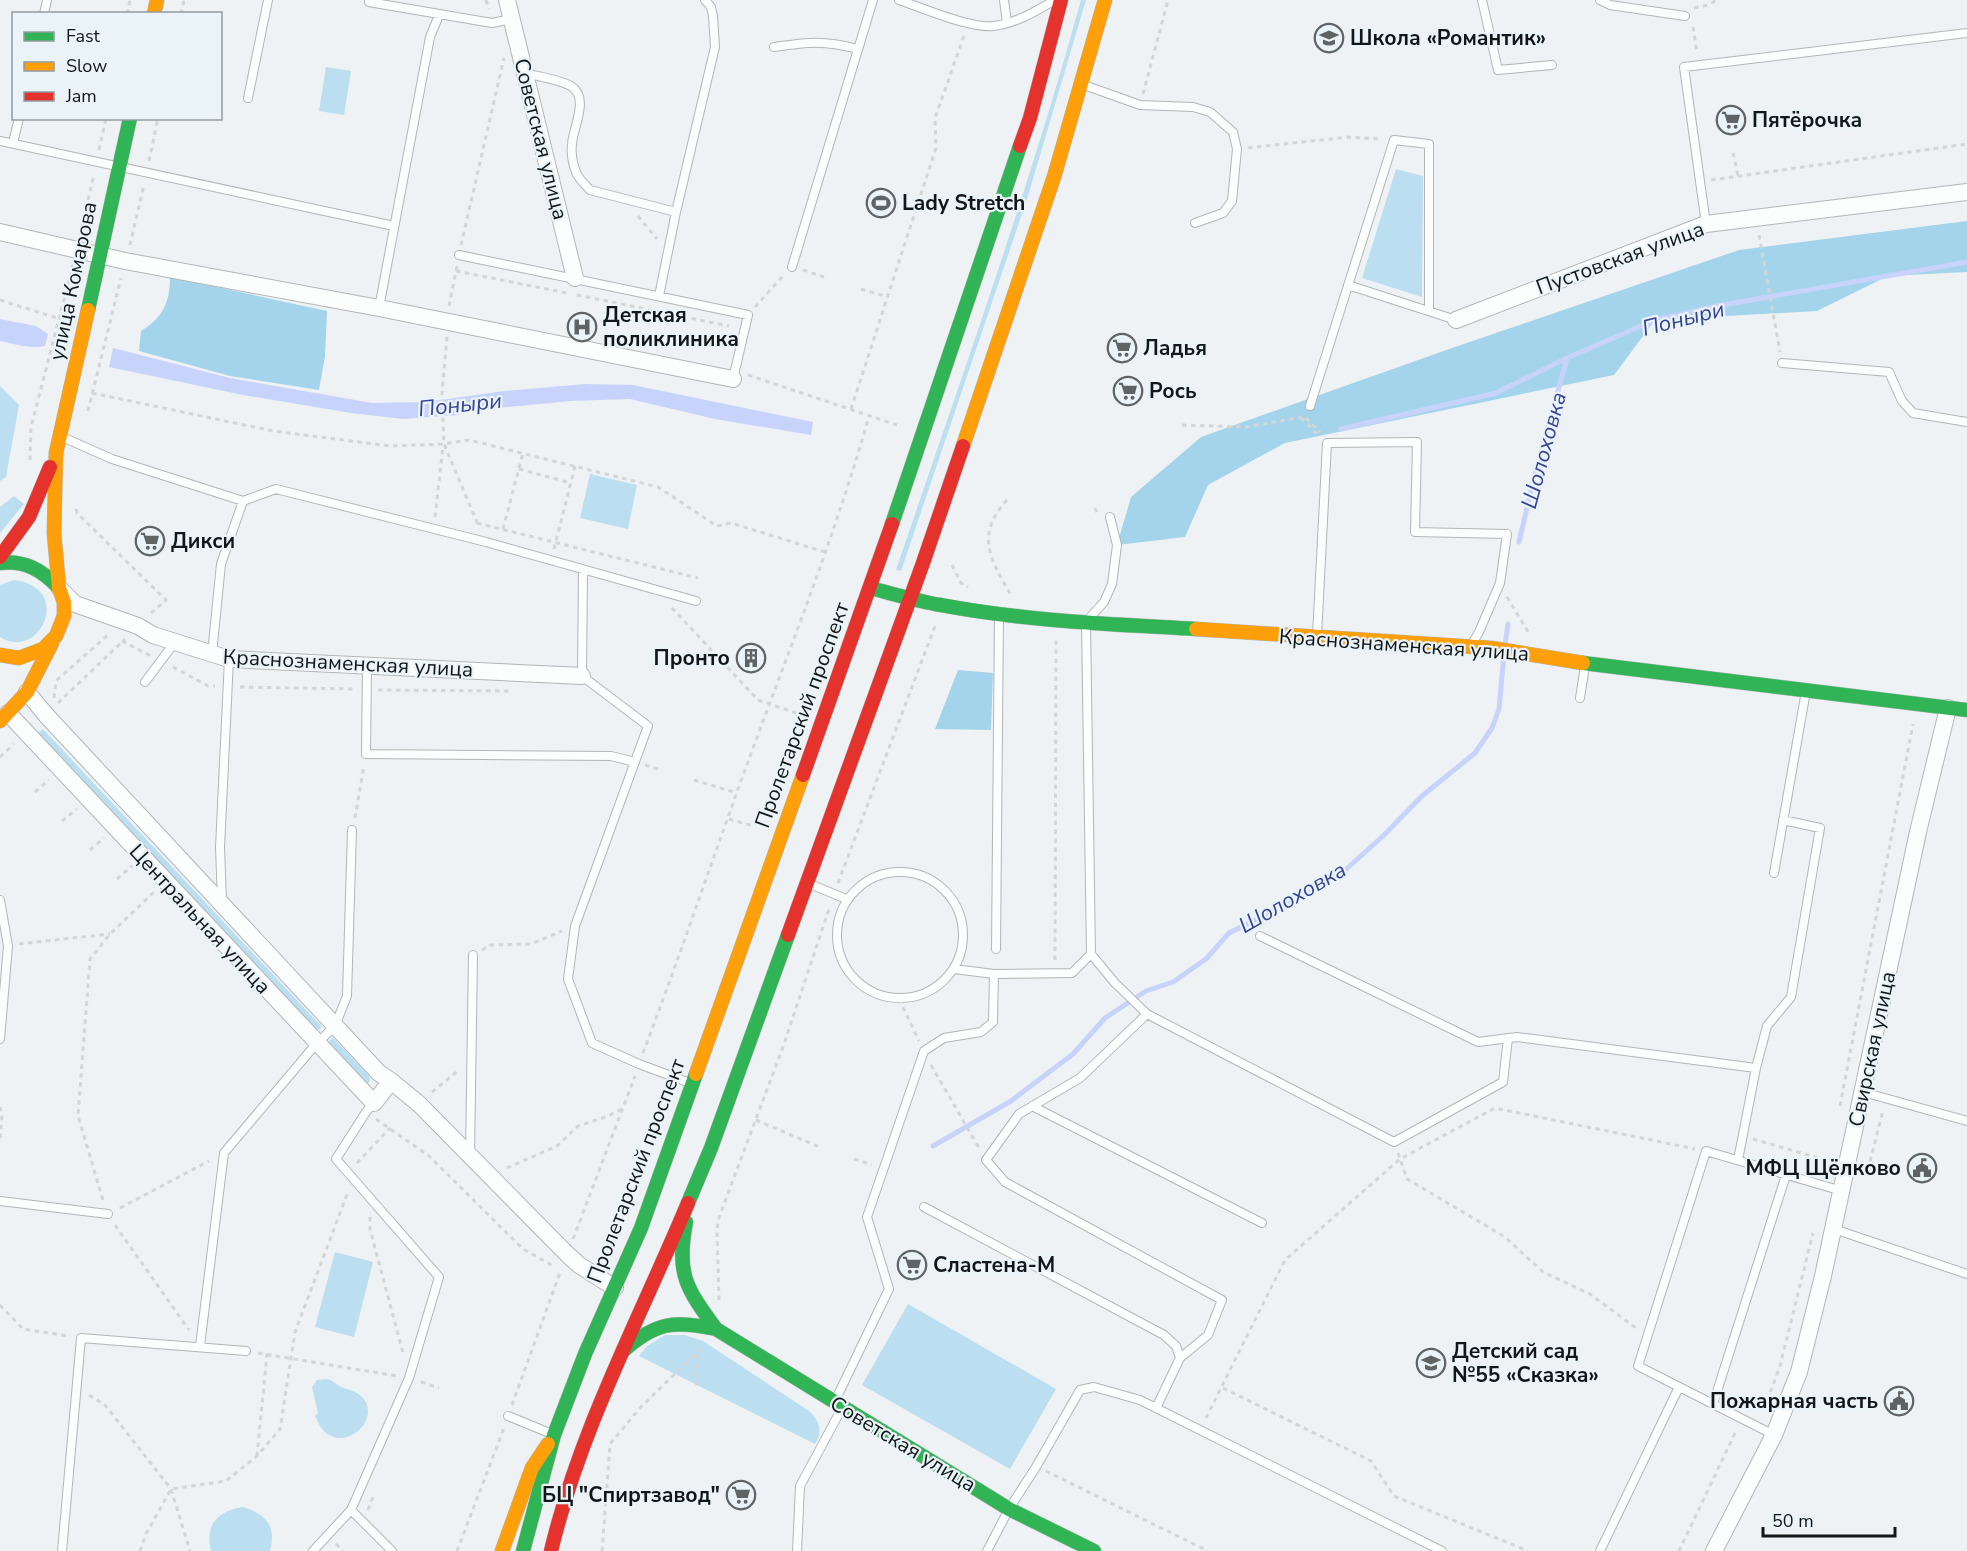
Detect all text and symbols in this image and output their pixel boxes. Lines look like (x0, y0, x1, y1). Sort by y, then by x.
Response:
legend (12, 12, 222, 120)
school or university icon: Школа «Романтик» (1313, 22, 1345, 54)
text: Fast (66, 24, 101, 48)
place label: Школа «Романтик» (1350, 24, 1546, 52)
text: Slow (66, 54, 107, 78)
street label: Советская улица (507, 55, 575, 223)
text: Jam (65, 84, 97, 108)
supermarket icon: Пятёрочка (1715, 104, 1747, 136)
place label: Пятёрочка (1752, 106, 1862, 134)
sports icon: Lady Stretch (865, 187, 897, 219)
place label: Lady Stretch (902, 189, 1025, 217)
street label: улица Комарова (43, 199, 103, 363)
street label: Пустовская улица (1532, 215, 1708, 301)
water label: Поныри (1639, 294, 1728, 344)
place label: Детская поликлиника (603, 301, 739, 353)
hospital icon: Детская поликлиника (566, 311, 598, 343)
supermarket icon: Ладья (1106, 332, 1138, 364)
place label: Ладья (1143, 334, 1207, 362)
supermarket icon: Рось (1112, 375, 1144, 407)
place label: Рось (1149, 377, 1197, 405)
water label: Поныри (417, 386, 503, 424)
water label: Шолоховка (1514, 389, 1574, 512)
supermarket icon: Дикси (134, 525, 166, 557)
place label: Дикси (171, 527, 235, 555)
street label: Пролетарский проспект (748, 598, 856, 832)
street label: Краснознаменская улица (1278, 622, 1530, 668)
street label: Краснознаменская улица (222, 642, 474, 684)
building icon: Пронто (735, 642, 767, 674)
place label: Пронто (654, 644, 730, 672)
street label: Центральная улица (123, 838, 277, 1000)
water label: Шолоховка (1233, 855, 1352, 941)
street label: Свирская улица (1842, 969, 1902, 1129)
street label: Пролетарский проспект (580, 1054, 692, 1287)
public building icon: МФЦ Щёлково (1906, 1152, 1938, 1184)
place label: МФЦ Щёлково (1745, 1154, 1901, 1182)
supermarket icon: Сластена-М (896, 1249, 928, 1281)
place label: Сластена-М (933, 1251, 1055, 1279)
place label: Детский сад №55 «Сказка» (1452, 1337, 1599, 1389)
school or university icon: Детский сад №55 «Сказка» (1415, 1347, 1447, 1379)
public building icon: Пожарная часть (1883, 1385, 1915, 1417)
place label: Пожарная часть (1710, 1387, 1878, 1415)
street label: Советская улица (825, 1389, 981, 1499)
supermarket icon: БЦ "Спиртзавод" (725, 1479, 757, 1511)
place label: БЦ "Спиртзавод" (542, 1481, 720, 1509)
scale bar (1763, 1500, 1895, 1538)
text: 50 m (1772, 1509, 1814, 1533)

